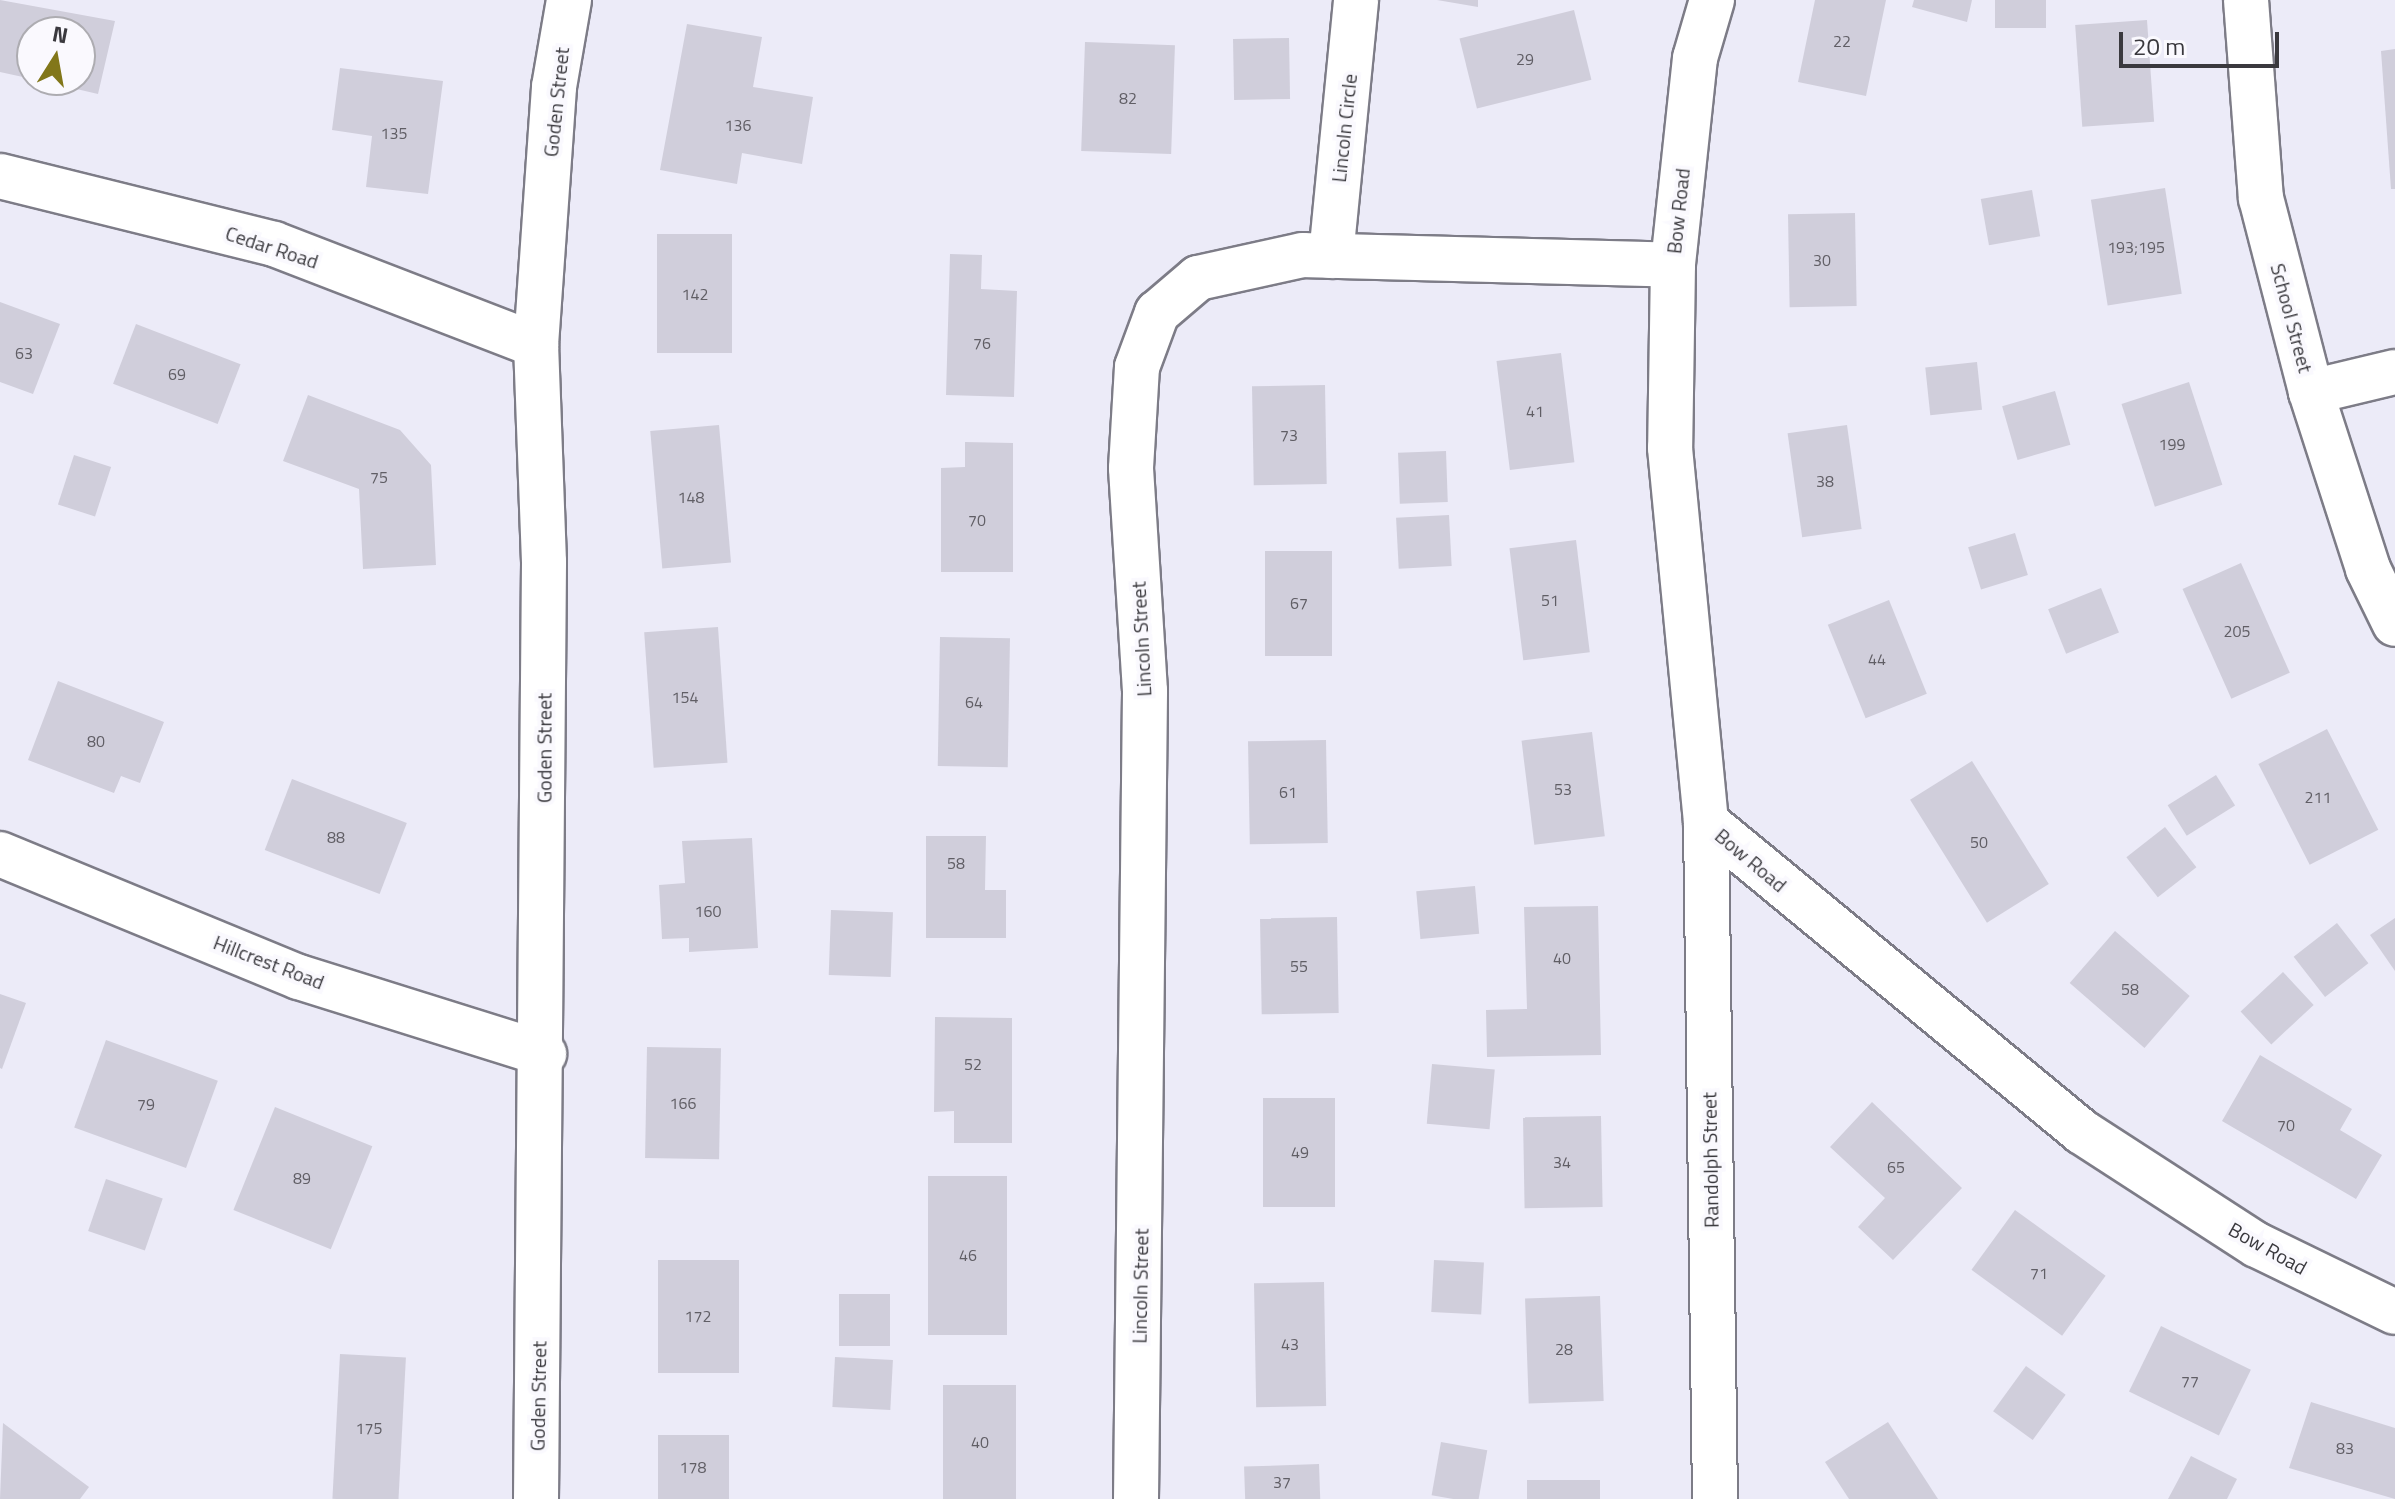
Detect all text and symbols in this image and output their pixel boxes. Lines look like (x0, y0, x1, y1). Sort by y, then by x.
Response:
north arrow (16, 16, 96, 96)
text: N (49, 16, 71, 53)
scale bar (2123, 16, 2283, 66)
text: 20 m (2133, 28, 2185, 64)
house number: 22 (1833, 31, 1851, 51)
street label: Goden Street (538, 46, 574, 158)
house number: 29 (1516, 49, 1534, 69)
street label: Lincoln Circle (1326, 73, 1362, 183)
house number: 82 (1119, 88, 1137, 108)
house number: 136 (725, 115, 751, 135)
house number: 135 (381, 123, 407, 143)
street label: Bow Road (1662, 167, 1694, 255)
street label: Cedar Road (223, 221, 321, 273)
house number: 193;195 (2107, 237, 2165, 257)
house number: 30 (1813, 250, 1831, 270)
street label: School Street (2266, 261, 2318, 375)
house number: 142 (682, 284, 708, 304)
house number: 76 (973, 333, 991, 353)
house number: 63 (15, 343, 33, 363)
house number: 69 (168, 364, 186, 384)
house number: 41 (1526, 401, 1544, 421)
house number: 73 (1280, 425, 1298, 445)
house number: 199 (2159, 434, 2185, 454)
house number: 75 (370, 467, 388, 487)
house number: 38 (1816, 471, 1834, 491)
house number: 148 (678, 487, 704, 507)
house number: 70 (968, 510, 986, 530)
street label: Lincoln Street (1126, 581, 1156, 697)
house number: 51 (1541, 590, 1559, 610)
house number: 67 (1290, 593, 1308, 613)
house number: 205 (2224, 621, 2250, 641)
house number: 44 (1868, 649, 1886, 669)
house number: 154 (672, 687, 698, 707)
house number: 64 (965, 692, 983, 712)
street label: Goden Street (532, 693, 556, 803)
house number: 80 (87, 731, 105, 751)
house number: 53 (1554, 779, 1572, 799)
house number: 61 (1279, 782, 1297, 802)
house number: 211 (2305, 787, 2331, 807)
street label: Bow Road (1710, 823, 1792, 897)
house number: 88 (327, 827, 345, 847)
house number: 50 (1970, 832, 1988, 852)
house number: 58 (947, 853, 965, 873)
house number: 160 (695, 901, 721, 921)
street label: Hillcrest Road (210, 930, 328, 994)
house number: 40 (1553, 948, 1571, 968)
house number: 55 (1290, 956, 1308, 976)
house number: 58 (2121, 979, 2139, 999)
house number: 52 (964, 1054, 982, 1074)
street label: Randolph Street (1697, 1092, 1723, 1228)
house number: 166 (670, 1093, 696, 1113)
house number: 79 (137, 1094, 155, 1114)
house number: 70 (2277, 1115, 2295, 1135)
house number: 49 (1291, 1142, 1309, 1162)
house number: 34 (1553, 1152, 1571, 1172)
house number: 65 (1887, 1157, 1905, 1177)
house number: 89 (293, 1168, 311, 1188)
street label: Bow Road (2225, 1217, 2311, 1279)
street label: Lincoln Street (1127, 1228, 1153, 1344)
house number: 46 (959, 1245, 977, 1265)
house number: 71 (2030, 1263, 2048, 1283)
house number: 172 (685, 1306, 711, 1326)
house number: 43 (1281, 1334, 1299, 1354)
house number: 28 (1555, 1339, 1573, 1359)
street label: Goden Street (525, 1341, 551, 1451)
house number: 77 (2181, 1371, 2199, 1391)
house number: 175 (356, 1418, 382, 1438)
house number: 40 (971, 1432, 989, 1452)
house number: 83 (2336, 1438, 2354, 1458)
house number: 178 (680, 1457, 706, 1477)
house number: 37 (1273, 1472, 1291, 1492)

